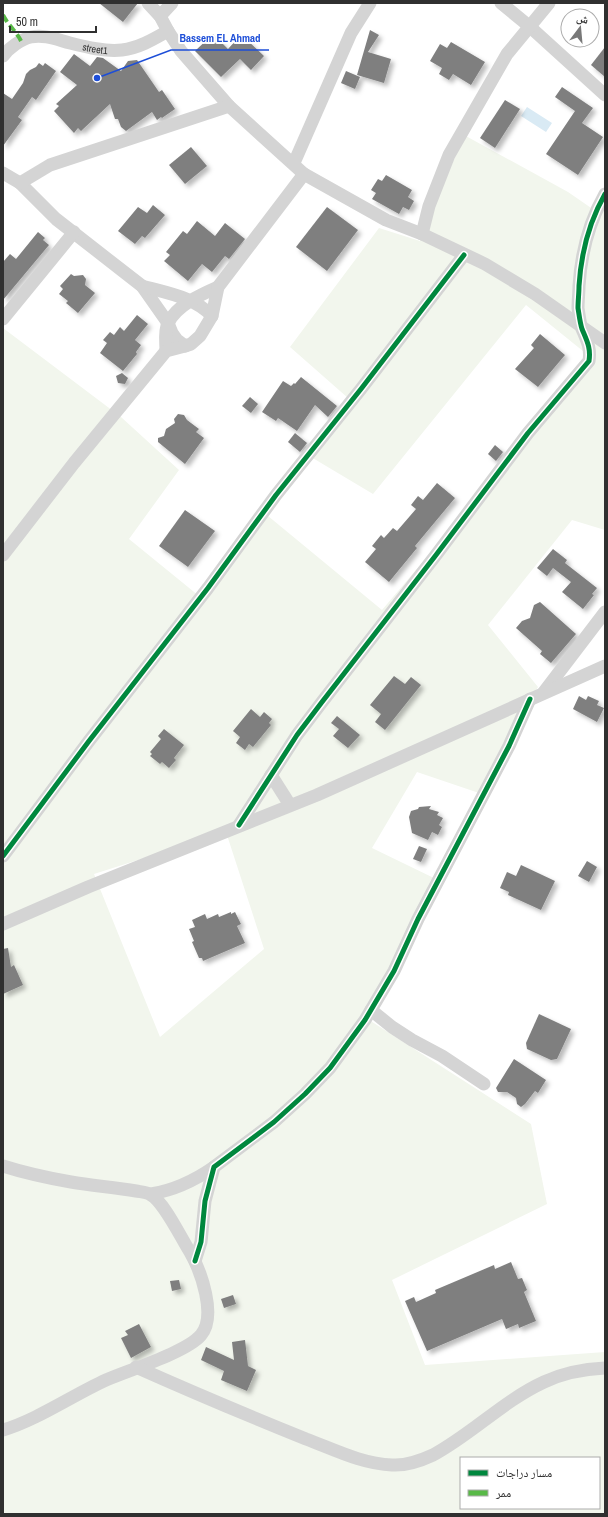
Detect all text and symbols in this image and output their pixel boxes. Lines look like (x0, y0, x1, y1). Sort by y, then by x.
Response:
scale bar (10, 8, 96, 34)
north arrow (560, 8, 600, 48)
text: ش (575, 10, 591, 28)
text: 50 m (16, 14, 38, 30)
callout: Bassem EL Ahmad (171, 27, 269, 50)
text: Bassem EL Ahmad (179, 31, 261, 45)
street label: street1 (81, 40, 109, 57)
legend (460, 1457, 600, 1509)
text: مسار دراجات (496, 1465, 552, 1481)
text: ممر (495, 1485, 511, 1501)

